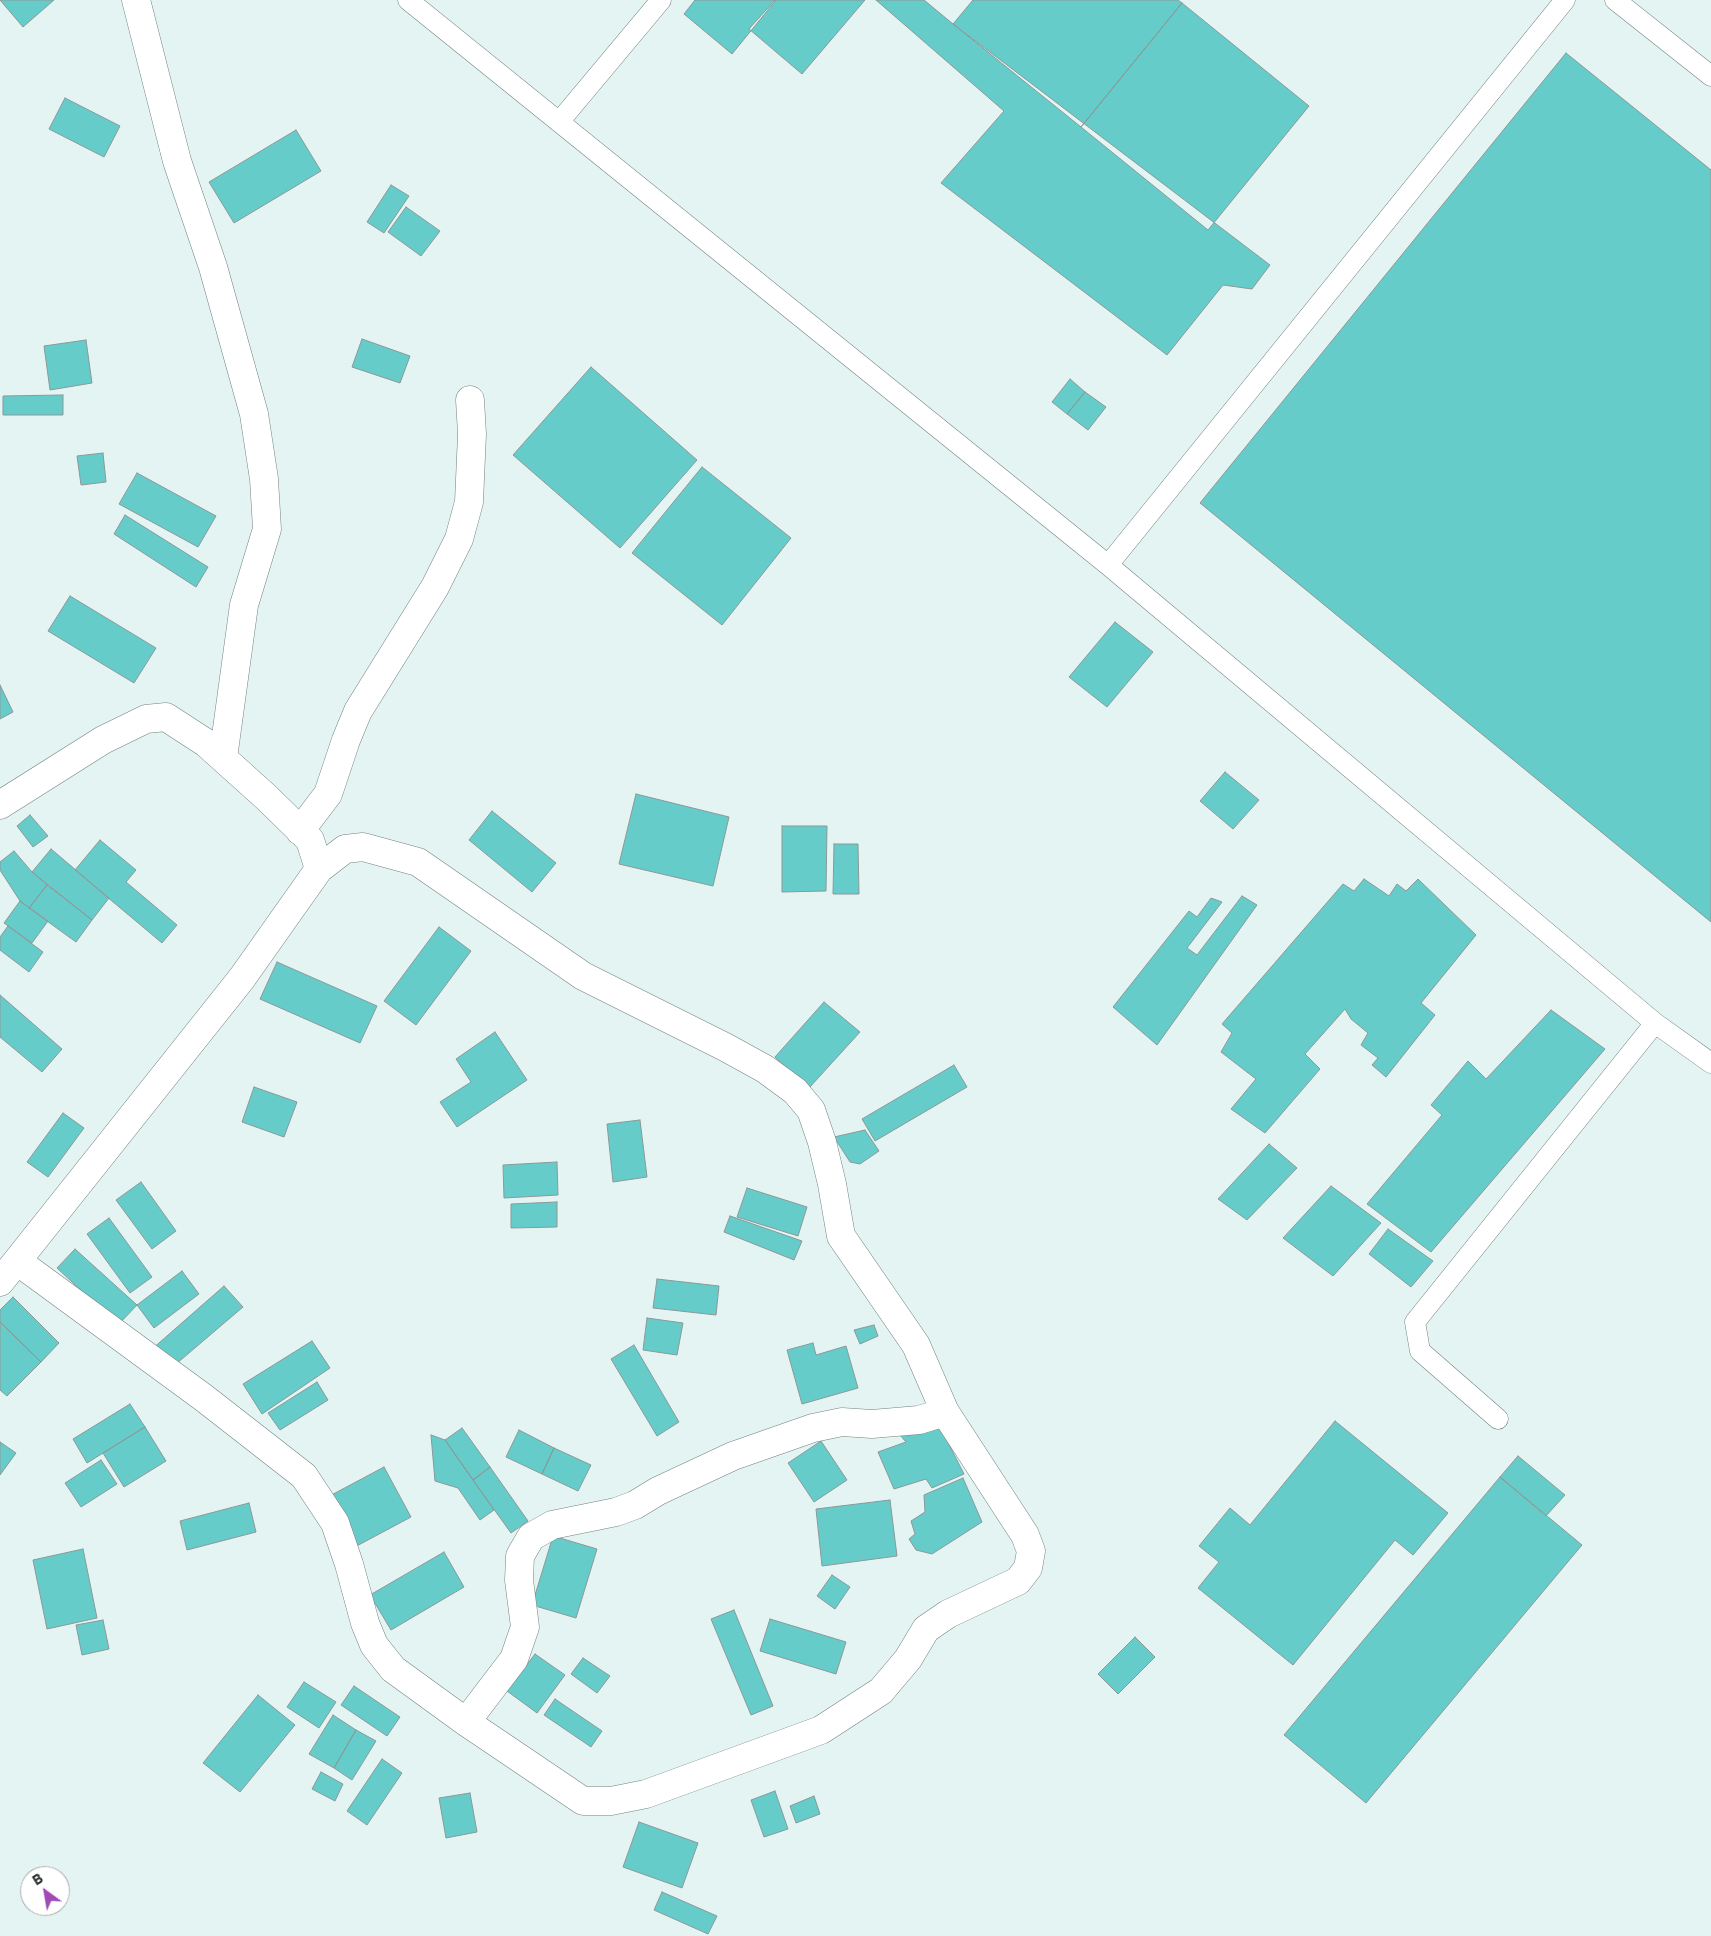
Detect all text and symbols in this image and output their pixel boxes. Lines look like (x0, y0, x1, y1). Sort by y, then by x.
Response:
north arrow (20, 1866, 70, 1916)
text: B (29, 1869, 46, 1889)

